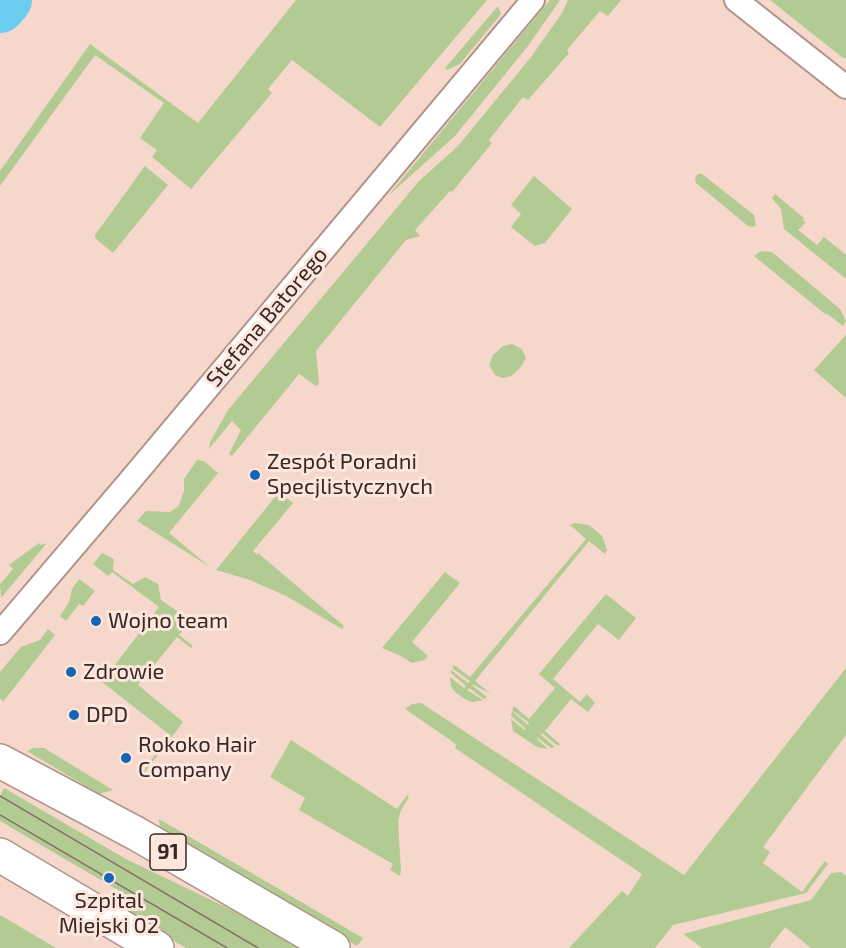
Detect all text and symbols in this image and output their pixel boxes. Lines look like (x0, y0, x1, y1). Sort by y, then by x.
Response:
street label: Stefana Batorego (201, 242, 333, 392)
place label: Zespół Poradni Specjlistycznych (267, 449, 433, 500)
marker: Zespół Poradni Specjlistycznych (248, 468, 262, 482)
place label: Wojno team (108, 608, 228, 634)
marker: Wojno team (89, 614, 103, 628)
place label: Zdrowie (83, 659, 164, 685)
marker: Zdrowie (64, 665, 78, 679)
place label: DPD (86, 702, 128, 728)
marker: DPD (67, 708, 81, 722)
place label: Rokoko Hair Company (138, 732, 257, 784)
marker: Rokoko Hair Company (119, 751, 133, 765)
road number: 91 (150, 834, 186, 870)
marker: Szpital Miejski 02 (102, 871, 116, 885)
place label: Szpital Miejski 02 (59, 888, 159, 939)

